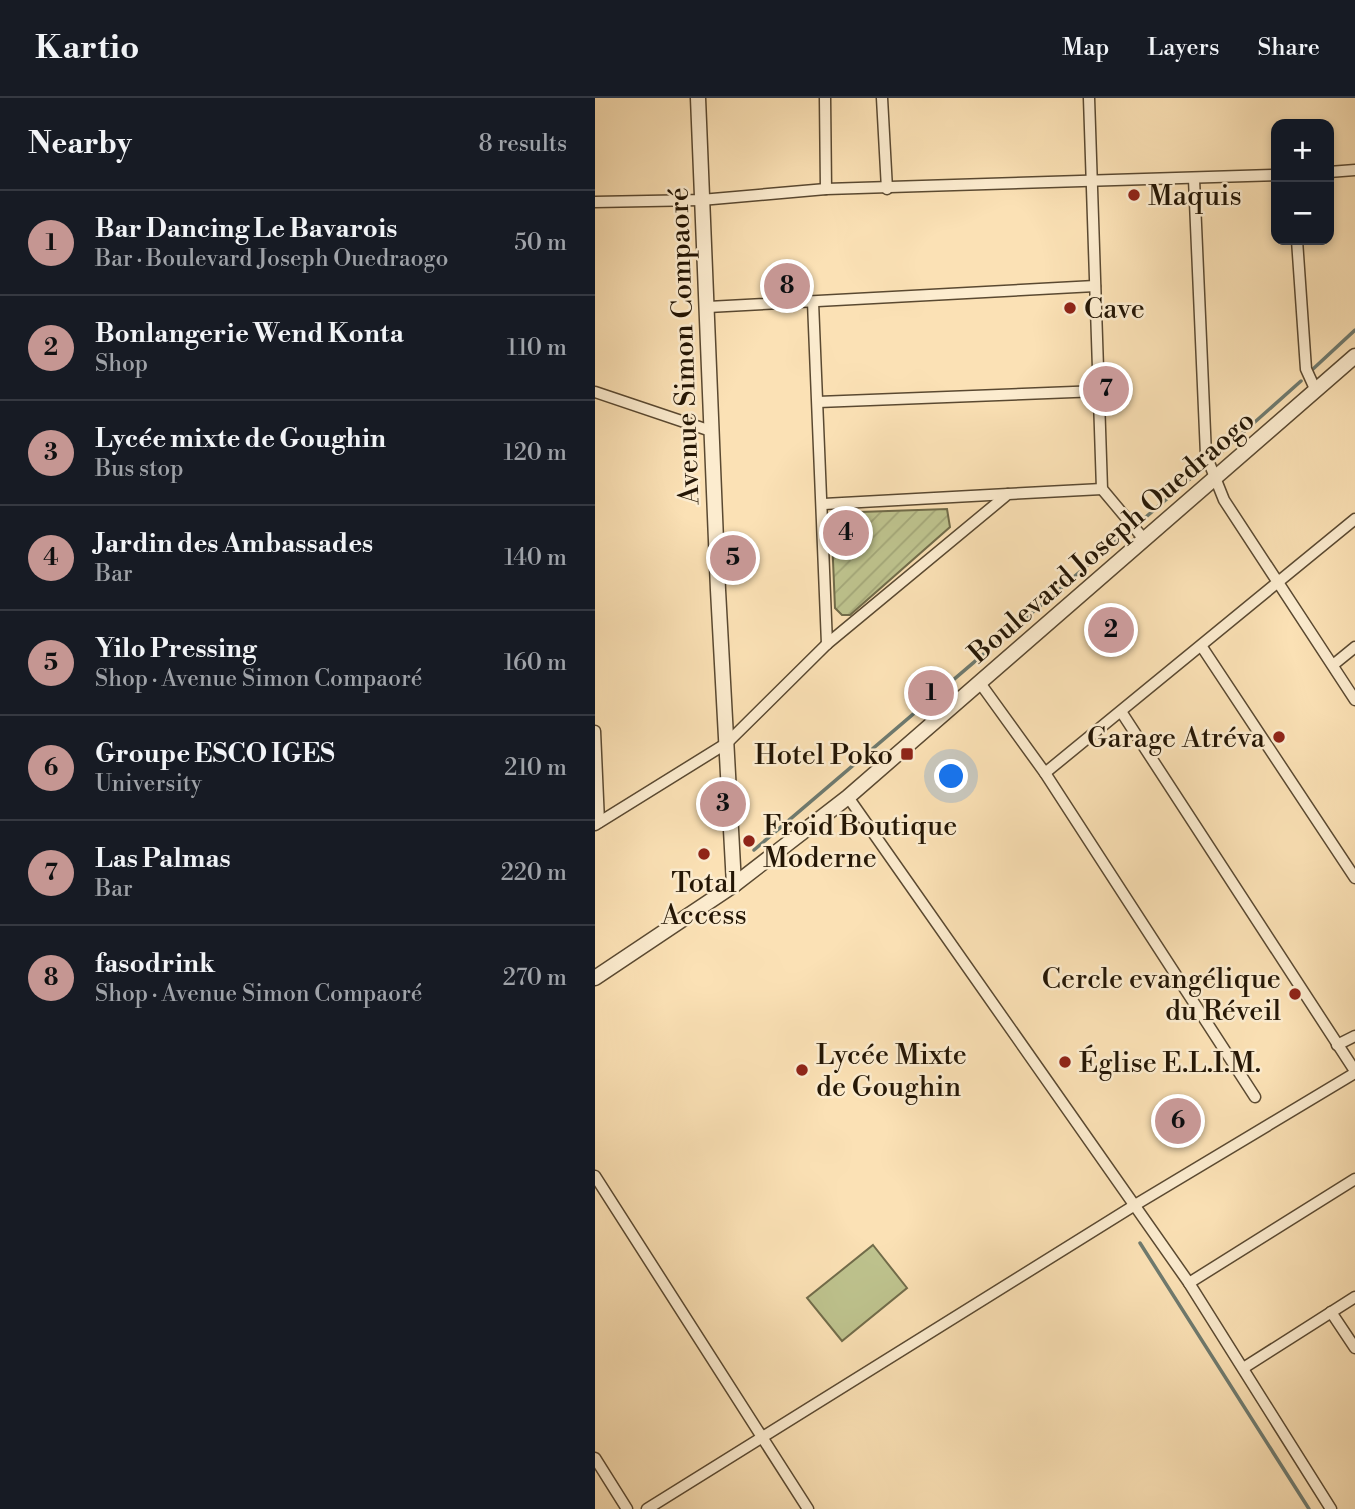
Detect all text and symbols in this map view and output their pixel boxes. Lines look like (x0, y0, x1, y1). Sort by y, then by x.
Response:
text: Kartio (35, 28, 139, 69)
text: Map (1062, 33, 1109, 63)
text: Layers (1147, 33, 1219, 63)
text: Share (1257, 33, 1320, 63)
map controls (1271, 119, 1334, 245)
button: + (1271, 119, 1334, 182)
text: Nearby (28, 125, 132, 163)
text: 8 results (479, 130, 567, 158)
place label: Maquis (1148, 179, 1242, 214)
button: − (1271, 182, 1334, 245)
street label: Avenue Simon Compaoré (661, 187, 708, 506)
marker: Maquis (1126, 187, 1142, 203)
text: Bar Dancing Le Bavarois (95, 213, 397, 245)
text: 1 (45, 229, 57, 257)
text: 50 m (514, 229, 567, 257)
text: Bar · Boulevard Joseph Ouedraogo (95, 245, 448, 273)
pin: 8 (764, 260, 810, 312)
place label: Cave (1084, 292, 1145, 327)
marker: Cave (1062, 300, 1078, 316)
text: Bonlangerie Wend Konta (95, 318, 404, 350)
text: 2 (44, 334, 58, 362)
text: 110 m (507, 334, 567, 362)
text: Shop (95, 350, 148, 378)
pin: 7 (1083, 363, 1129, 415)
street label: Boulevard Joseph Ouedraogo (961, 403, 1262, 672)
text: Lycée mixte de Goughin (95, 423, 386, 455)
text: 3 (44, 439, 58, 467)
text: 120 m (503, 439, 567, 467)
text: Bus stop (95, 455, 183, 483)
pin: 4 (823, 507, 869, 559)
text: Jardin des Ambassades (95, 528, 373, 560)
pin: 5 (710, 532, 756, 584)
text: 4 (43, 544, 59, 572)
text: 140 m (504, 544, 567, 572)
text: Bar (95, 560, 133, 588)
pin: 2 (1088, 604, 1134, 656)
text: Yilo Pressing (95, 633, 257, 665)
text: 5 (44, 649, 58, 677)
text: 160 m (504, 649, 567, 677)
text: Shop · Avenue Simon Compaoré (95, 665, 422, 693)
pin: 1 (908, 667, 954, 719)
place label: Garage Atréva (1087, 721, 1266, 756)
marker: Garage Atréva (1271, 729, 1287, 745)
text: Groupe ESCO IGES (95, 738, 335, 770)
place label: Hotel Poko (754, 738, 893, 773)
marker: Hotel Poko (899, 746, 915, 762)
text: 6 (44, 754, 58, 782)
text: 210 m (504, 754, 567, 782)
your location (934, 759, 968, 793)
text: University (95, 770, 202, 798)
pin: 3 (700, 778, 746, 830)
place label: Froid Boutique Moderne (763, 809, 957, 876)
marker: Froid Boutique Moderne (741, 833, 757, 849)
text: Las Palmas (95, 843, 231, 875)
marker: Total Access (696, 846, 712, 862)
text: 7 (44, 859, 58, 887)
text: 220 m (501, 859, 567, 887)
place label: Total Access (660, 866, 747, 933)
text: Bar (95, 875, 133, 903)
text: fasodrink (95, 948, 215, 980)
place label: Cercle evangélique du Réveil (1042, 962, 1281, 1029)
text: 8 (44, 964, 58, 992)
text: 270 m (503, 964, 567, 992)
text: Shop · Avenue Simon Compaoré (95, 980, 422, 1008)
marker: Cercle evangélique du Réveil (1287, 986, 1303, 1002)
place label: Lycée Mixte de Goughin (816, 1038, 967, 1105)
place label: Église E.L.I.M. (1079, 1044, 1261, 1081)
marker: Église E.L.I.M. (1057, 1054, 1073, 1070)
marker: Lycée Mixte de Goughin (794, 1062, 810, 1078)
pin: 6 (1155, 1095, 1201, 1147)

